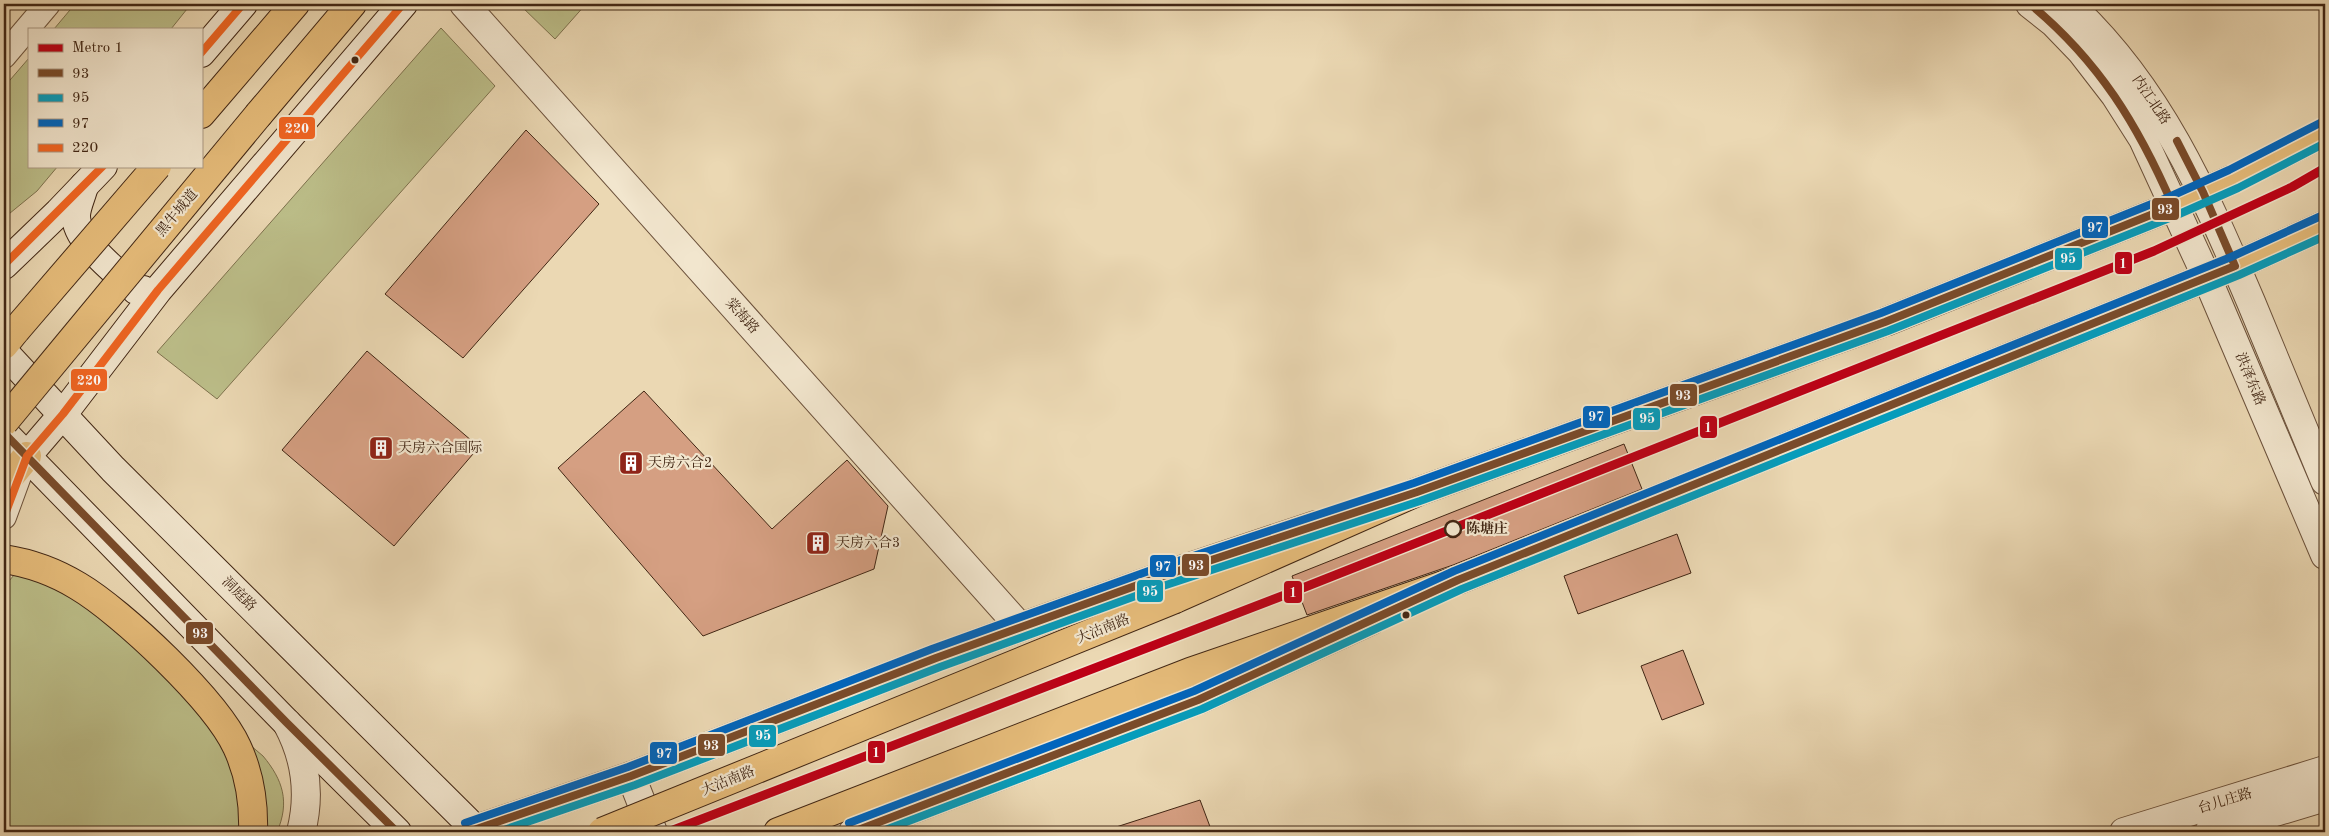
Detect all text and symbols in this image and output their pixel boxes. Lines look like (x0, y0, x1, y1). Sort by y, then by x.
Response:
legend (28, 28, 202, 168)
text: Metro 1 (72, 41, 123, 56)
unlabelled marker (350, 55, 360, 65)
text: 93 (72, 67, 89, 82)
street label: 内江北路 (2130, 72, 2173, 127)
text: 95 (72, 91, 89, 106)
line badge: 220 (278, 116, 316, 140)
text: 97 (72, 117, 89, 132)
text: 220 (285, 122, 309, 136)
text: 220 (72, 141, 98, 156)
street label: 黑牛城道 (153, 186, 200, 239)
line badge: 93 (2151, 197, 2180, 221)
text: 93 (2157, 203, 2173, 217)
line badge: 97 (2081, 215, 2109, 239)
text: 97 (2087, 221, 2103, 235)
line badge: 95 (2054, 247, 2083, 271)
line badge: 1 (2114, 251, 2133, 275)
text: 95 (2060, 252, 2076, 266)
text: 1 (2119, 257, 2127, 271)
street label: 棠海路 (723, 295, 762, 336)
street label: 洪泽东路 (2233, 350, 2268, 408)
line badge: 220 (70, 368, 108, 392)
text: 220 (77, 374, 101, 388)
line badge: 93 (1669, 383, 1698, 407)
text: 93 (1675, 389, 1691, 403)
line badge: 97 (1582, 405, 1611, 429)
line badge: 95 (1632, 407, 1661, 431)
text: 97 (1588, 410, 1604, 424)
text: 95 (1639, 412, 1655, 426)
line badge: 1 (1699, 415, 1718, 439)
text: 1 (1704, 421, 1712, 435)
building icon: 天房六合国际 (368, 435, 394, 461)
place label: 天房六合国际 (398, 440, 482, 455)
building icon: 天房六合2 (618, 450, 644, 476)
place label: 天房六合2 (648, 455, 712, 470)
marker: 陈塘庄 (1444, 520, 1462, 538)
place label: 陈塘庄 (1466, 520, 1508, 536)
building icon: 天房六合3 (805, 530, 831, 556)
place label: 天房六合3 (836, 535, 900, 550)
line badge: 93 (1181, 553, 1210, 577)
line badge: 97 (1149, 554, 1177, 578)
text: 93 (1188, 559, 1204, 573)
text: 97 (1155, 560, 1171, 574)
street label: 洞庭路 (219, 573, 260, 614)
line badge: 95 (1136, 579, 1164, 603)
line badge: 1 (1283, 580, 1303, 604)
text: 95 (1142, 585, 1158, 599)
text: 1 (1289, 586, 1297, 600)
unlabelled marker (1401, 610, 1411, 620)
street label: 大沽南路 (1074, 611, 1132, 646)
line badge: 93 (185, 621, 214, 645)
text: 93 (192, 627, 208, 641)
line badge: 95 (748, 724, 777, 748)
text: 95 (755, 729, 771, 743)
line badge: 93 (697, 733, 726, 757)
text: 93 (703, 739, 719, 753)
line badge: 1 (867, 740, 886, 764)
line badge: 97 (649, 741, 678, 765)
text: 1 (872, 746, 880, 760)
text: 97 (656, 747, 672, 761)
street label: 大沽南路 (699, 763, 757, 798)
street label: 台儿庄路 (2196, 785, 2254, 816)

